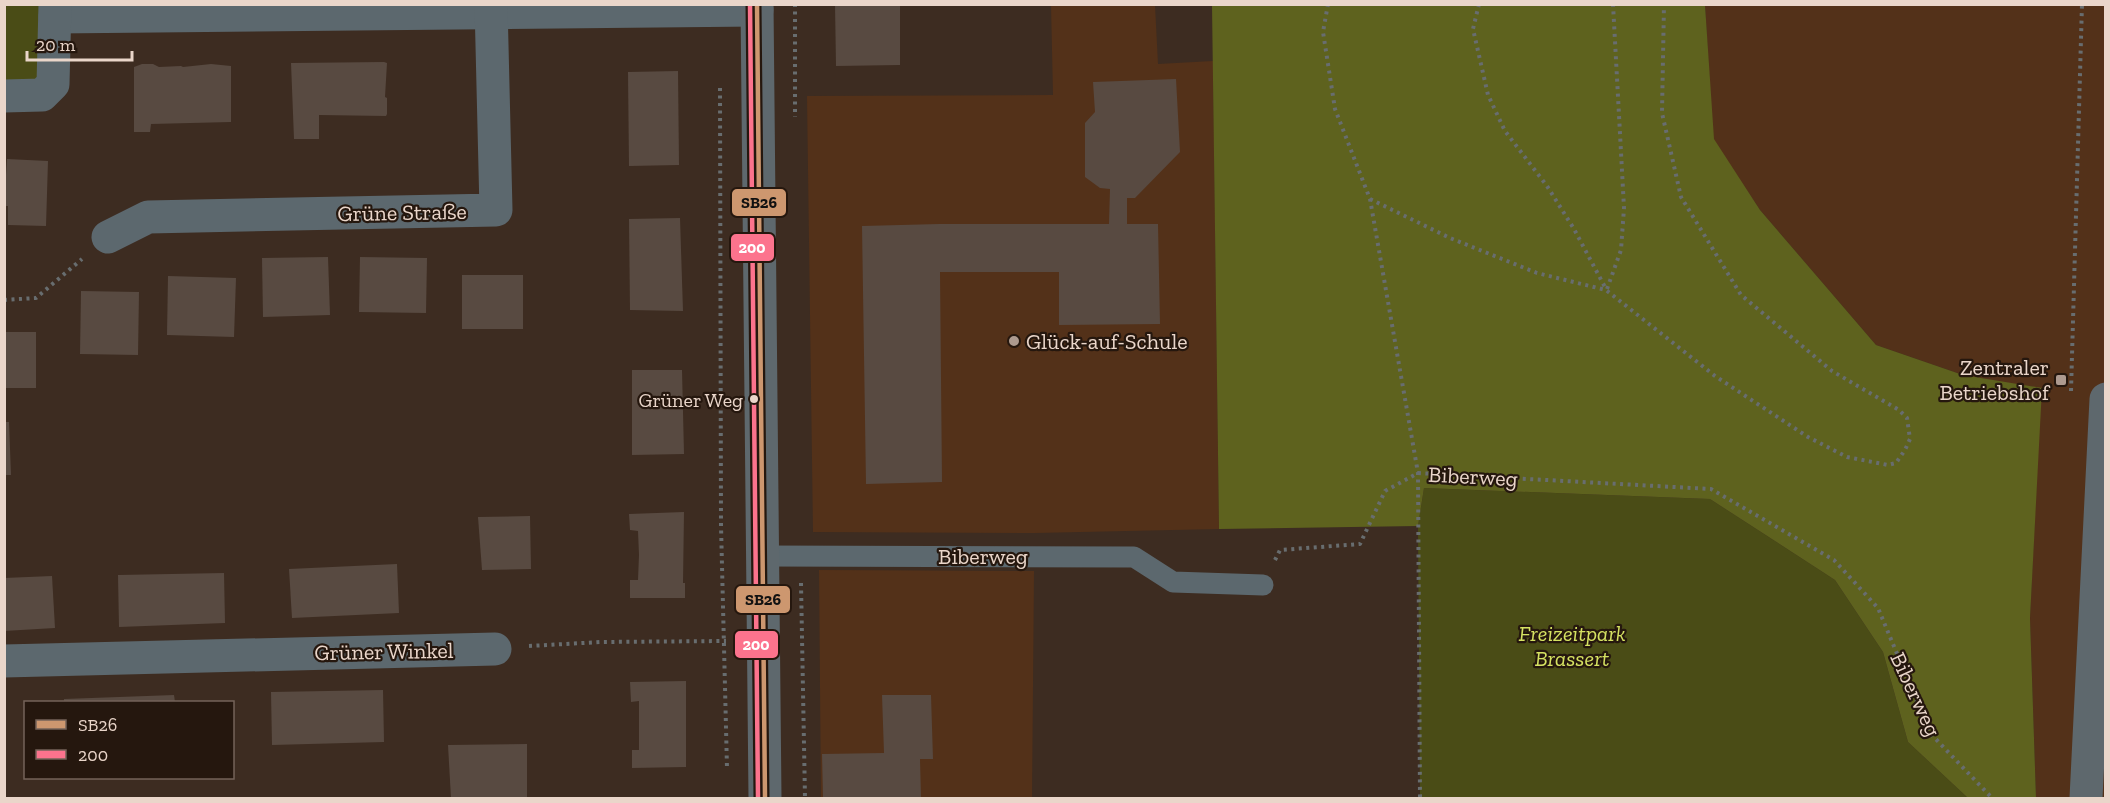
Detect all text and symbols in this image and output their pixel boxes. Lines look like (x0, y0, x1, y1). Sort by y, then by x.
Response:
scale bar (27, 24, 132, 62)
text: 20 m (36, 34, 76, 56)
line badge: SB26 (731, 188, 787, 217)
text: SB26 (741, 193, 777, 212)
street label: Grüne Straße (337, 198, 467, 227)
line badge: 200 (730, 233, 775, 262)
text: 200 (738, 238, 766, 257)
place label: Glück-auf-Schule (1026, 328, 1188, 355)
marker: Glück-auf-Schule (1007, 334, 1021, 348)
place label: Zentraler Betriebshof (1939, 354, 2051, 406)
marker: Zentraler Betriebshof (2054, 373, 2068, 387)
place label: Grüner Weg (639, 388, 743, 412)
marker: Grüner Weg (748, 393, 760, 405)
street label: Biberweg (1427, 461, 1519, 492)
street label: Biberweg (938, 543, 1028, 570)
line badge: SB26 (735, 585, 791, 614)
text: SB26 (745, 590, 781, 609)
park label: Freizeitpark Brassert (1518, 620, 1626, 672)
line badge: 200 (734, 630, 779, 659)
text: 200 (742, 635, 770, 654)
street label: Grüner Winkel (314, 637, 454, 666)
street label: Biberweg (1884, 648, 1947, 741)
legend (24, 701, 234, 779)
text: SB26 (78, 714, 117, 736)
text: 200 (78, 744, 108, 766)

